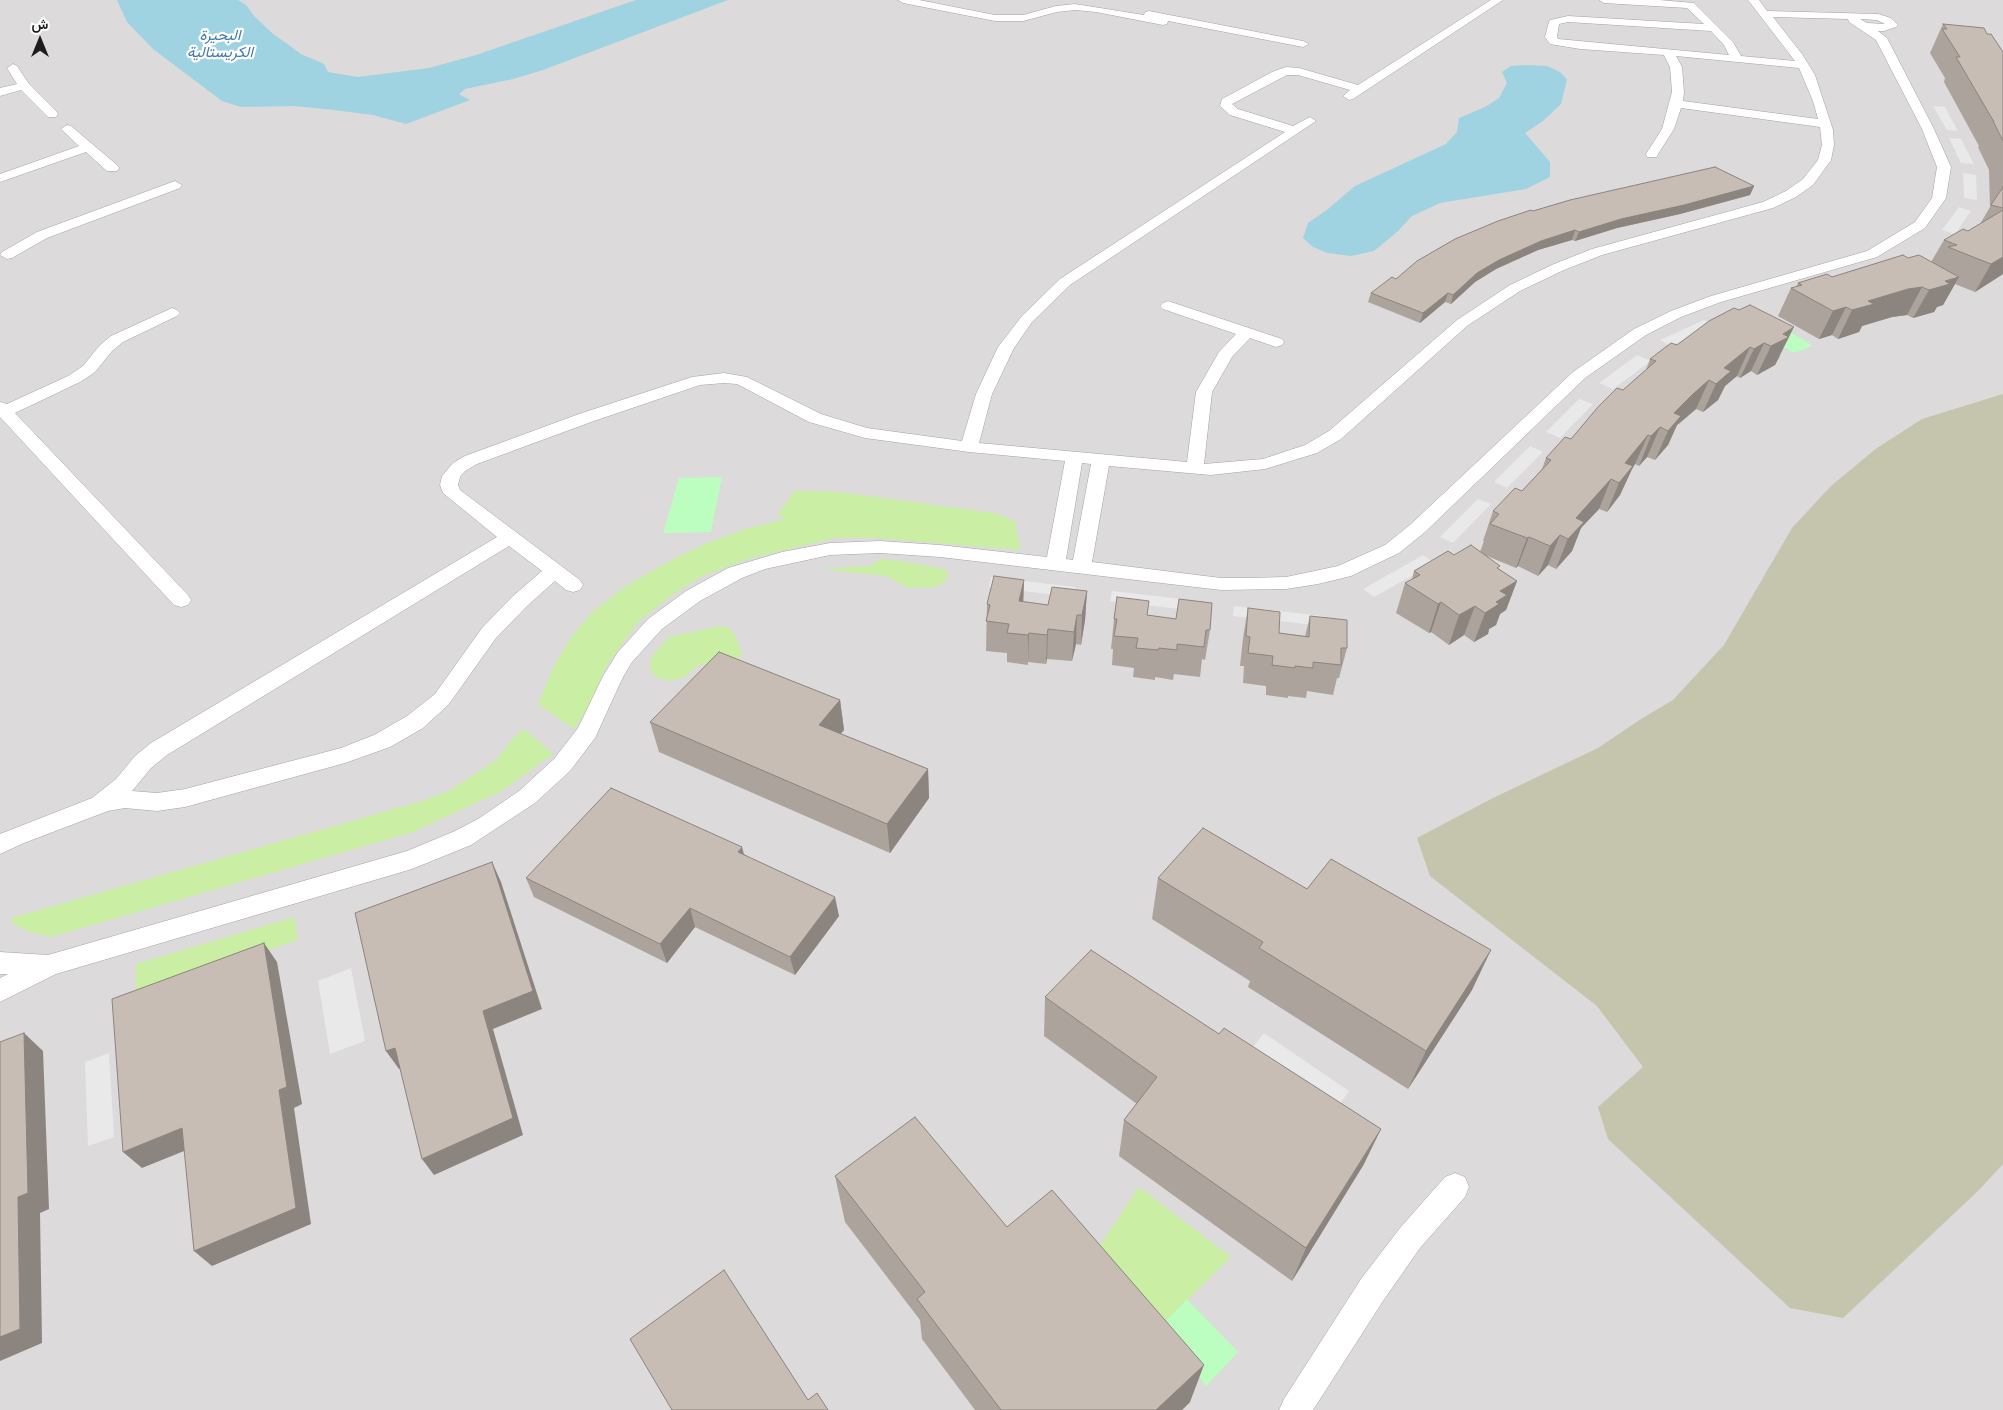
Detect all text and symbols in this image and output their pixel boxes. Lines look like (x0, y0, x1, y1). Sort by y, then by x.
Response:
north arrow (15, 15, 65, 65)
text: ش (32, 16, 48, 33)
water label: البحيرة الكريستالية (187, 27, 253, 62)

